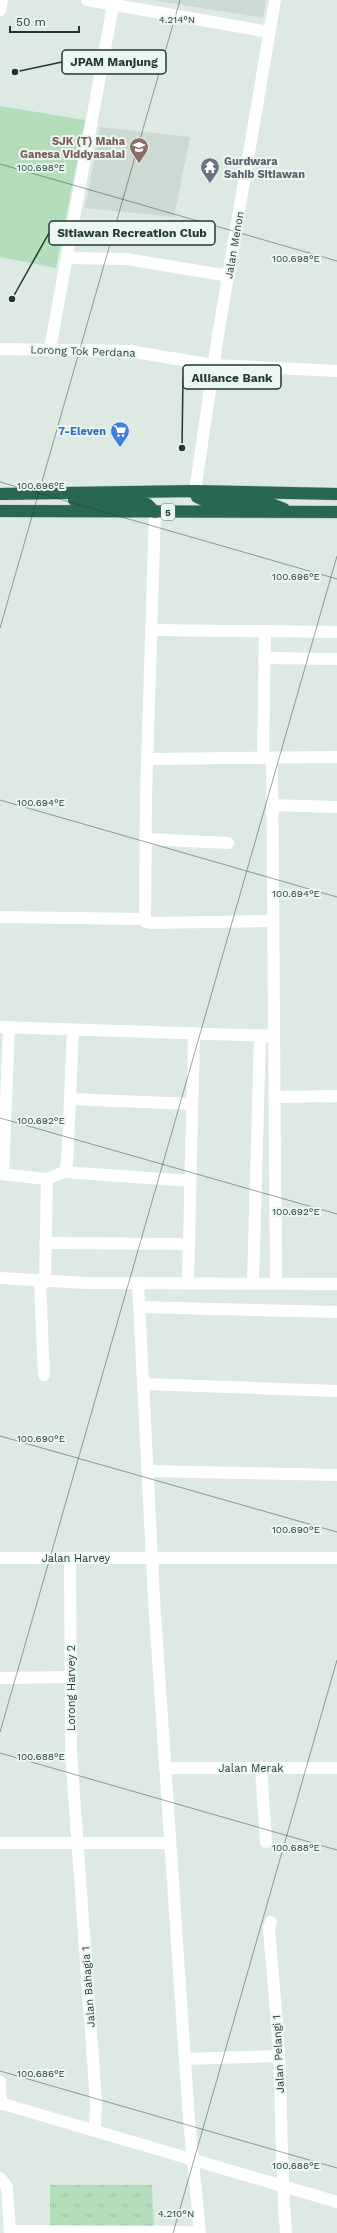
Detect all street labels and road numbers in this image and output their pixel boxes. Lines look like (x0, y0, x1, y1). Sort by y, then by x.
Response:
street label: Jalan Menon (222, 210, 247, 280)
street label: Lorong Tok Perdana (30, 343, 136, 360)
road number: 5 (161, 504, 175, 520)
street label: Jalan Harvey (42, 1552, 111, 1565)
street label: Lorong Harvey 2 (65, 1645, 78, 1731)
street label: Jalan Merak (219, 1762, 283, 1775)
street label: Jalan Bahagia 1 (79, 1946, 98, 2028)
street label: Jalan Pelangi 1 (270, 2014, 287, 2093)

